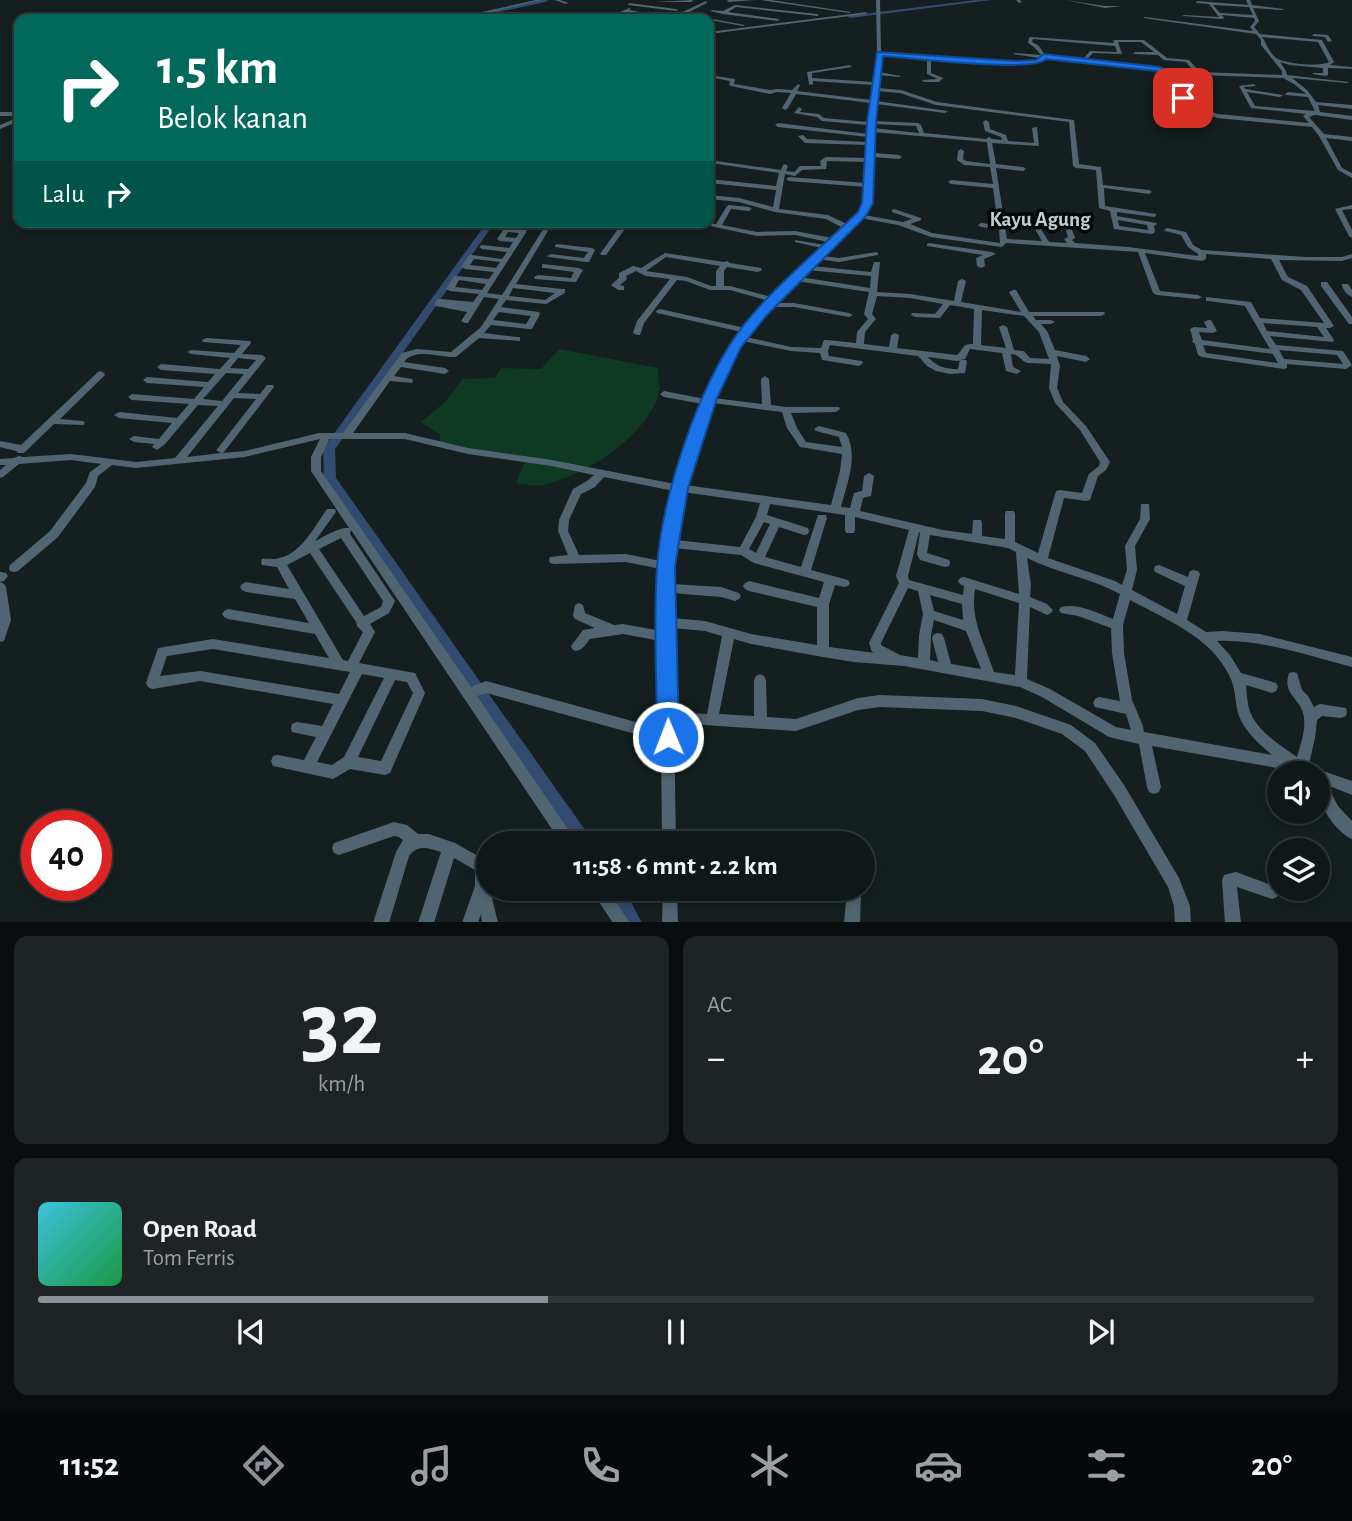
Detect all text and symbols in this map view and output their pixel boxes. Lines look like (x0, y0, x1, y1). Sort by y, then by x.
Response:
icon: right (42, 42, 133, 133)
text: 1.5 km (157, 44, 278, 93)
pin (1153, 68, 1213, 128)
icon: arrive (1164, 79, 1202, 117)
text: Belok kanan (157, 102, 308, 134)
icon: right (99, 175, 137, 213)
text: Lalu (42, 181, 85, 207)
district label: Kayu Agung (989, 209, 1091, 230)
position arrow (631, 700, 705, 774)
map controls (1267, 761, 1330, 901)
button: sound (1267, 761, 1330, 824)
speed limit sign: 40 (21, 810, 112, 901)
button: layers (1267, 838, 1330, 901)
text: 11:58 · 6 mnt · 2.2 km (573, 853, 778, 879)
text: 32 (300, 980, 383, 1071)
text: AC (707, 994, 732, 1017)
text: 20° (977, 1032, 1044, 1084)
text: − (707, 1040, 725, 1078)
text: + (1296, 1040, 1314, 1078)
text: km/h (318, 1073, 365, 1096)
text: Open Road (143, 1216, 257, 1242)
text: Tom Ferris (143, 1247, 235, 1270)
icon: previous (232, 1313, 270, 1351)
icon: pause (657, 1313, 695, 1351)
icon: next (1082, 1313, 1120, 1351)
icon: directions (239, 1441, 288, 1490)
icon: music (407, 1441, 456, 1490)
icon: phone (576, 1441, 625, 1490)
icon: climate (745, 1441, 794, 1490)
icon: car (914, 1441, 963, 1490)
icon: filters (1082, 1441, 1131, 1490)
text: 11:52 (60, 1449, 119, 1481)
text: 20° (1251, 1449, 1292, 1481)

